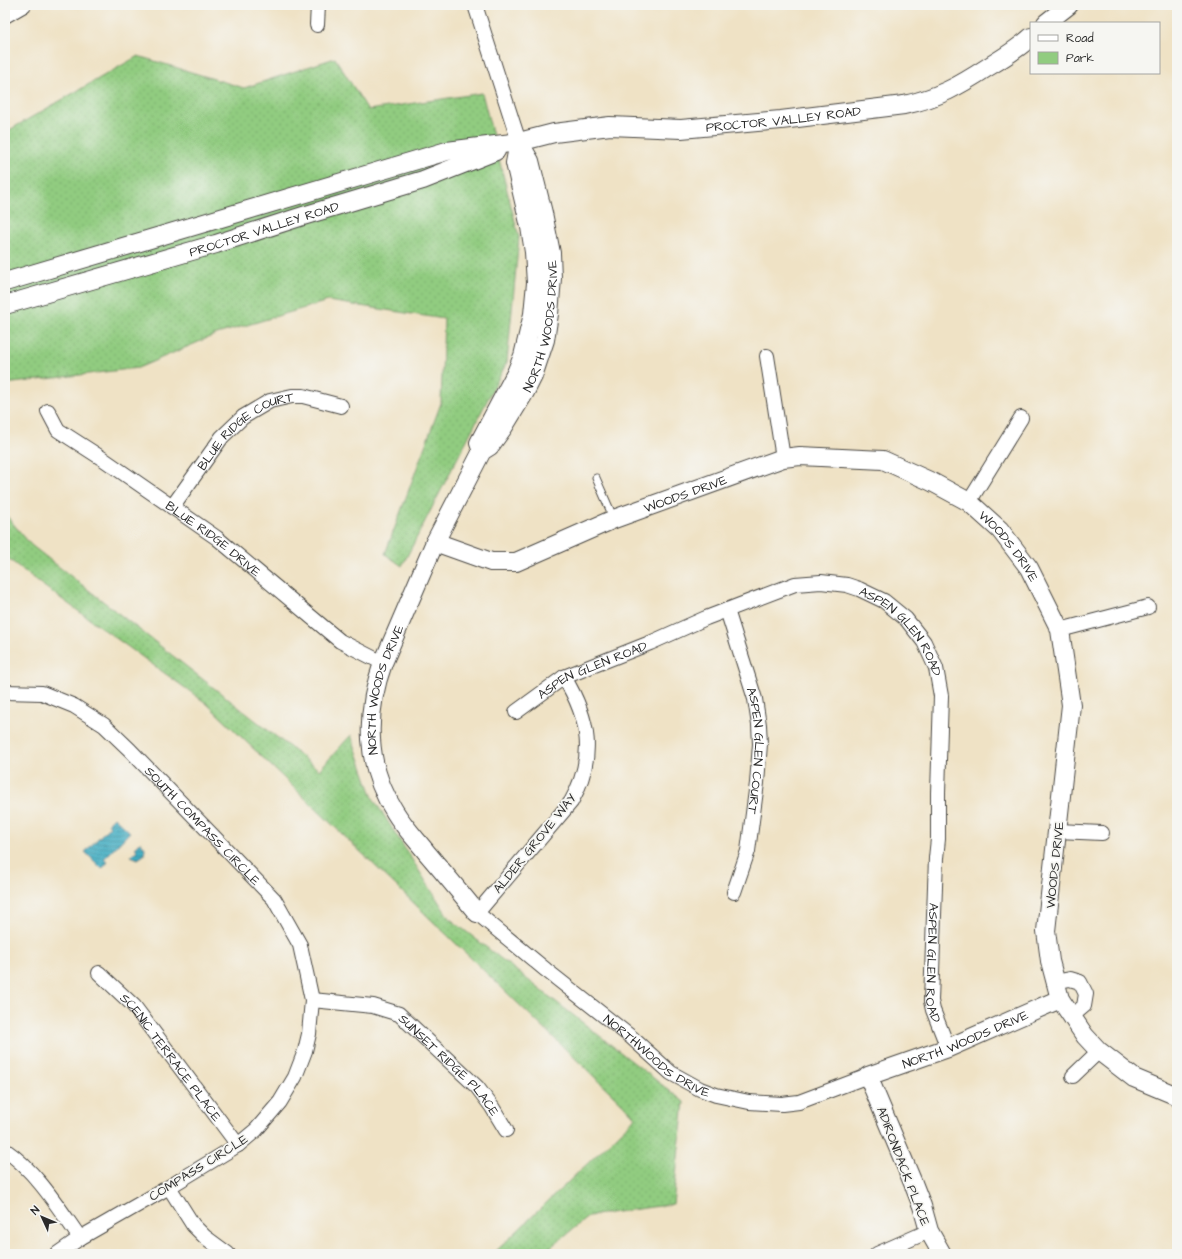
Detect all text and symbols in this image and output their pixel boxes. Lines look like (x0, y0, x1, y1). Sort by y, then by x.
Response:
legend (1030, 22, 1160, 74)
text: Road (1066, 30, 1094, 47)
text: Park (1066, 50, 1094, 67)
street label: PROCTOR VALLEY ROAD (705, 102, 863, 137)
street label: PROCTOR VALLEY ROAD (187, 198, 342, 261)
street label: NORTH WOODS DRIVE (519, 260, 562, 395)
street label: BLUE RIDGE COURT (193, 388, 296, 474)
street label: WOODS DRIVE (641, 471, 730, 518)
street label: BLUE RIDGE DRIVE (162, 497, 265, 581)
street label: WOODS DRIVE (974, 507, 1043, 585)
street label: ASPEN GLEN ROAD (856, 583, 945, 678)
street label: NORTH WOODS DRIVE (363, 622, 409, 756)
street label: ASPEN GLEN ROAD (534, 637, 651, 704)
street label: ASPEN GLEN COURT (742, 685, 768, 816)
street label: SOUTH COMPASS CIRCLE (140, 763, 264, 890)
street label: ALDER GROVE WAY (489, 790, 581, 897)
street label: WOODS DRIVE (1041, 821, 1069, 909)
street label: ASPEN GLEN ROAD (920, 903, 945, 1026)
street label: SCENIC TERRACE PLACE (116, 989, 225, 1126)
street label: NORTH WOODS DRIVE (900, 1006, 1031, 1073)
street label: SUNSET RIDGE PLACE (394, 1010, 503, 1120)
street label: NORTHWOODS DRIVE (599, 1011, 713, 1102)
street label: ADIRONDACK PLACE (872, 1104, 934, 1229)
street label: COMPASS CIRCLE (146, 1130, 252, 1206)
north arrow (22, 1197, 62, 1237)
text: N (27, 1203, 43, 1218)

